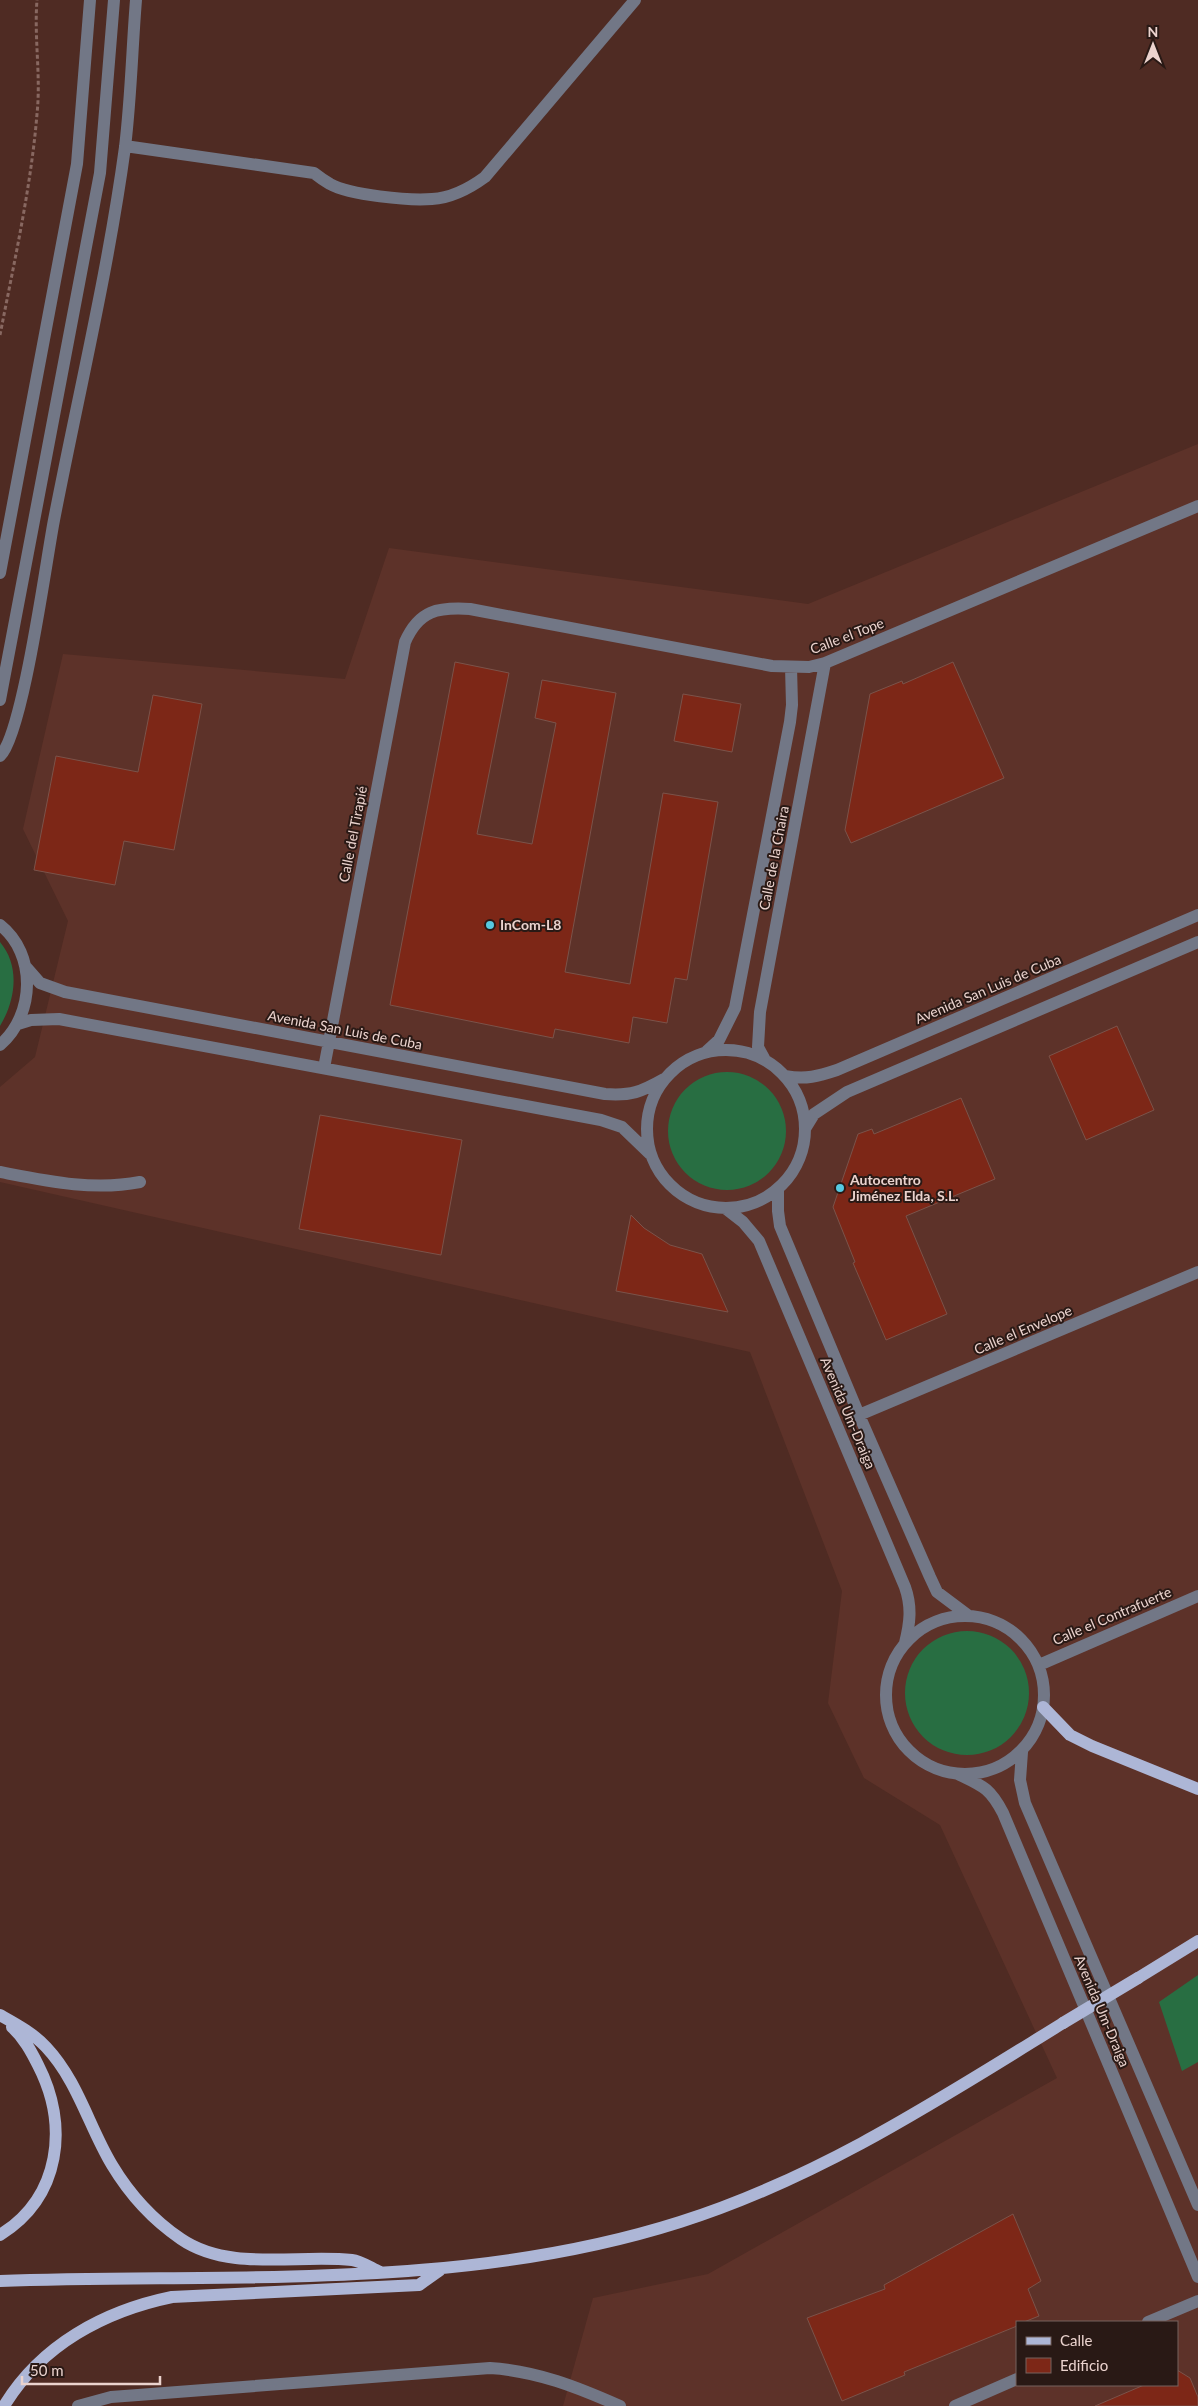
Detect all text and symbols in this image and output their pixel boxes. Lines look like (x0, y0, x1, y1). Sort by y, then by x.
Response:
north arrow (1128, 20, 1178, 70)
text: N (1148, 23, 1158, 40)
street label: Calle el Tope (808, 614, 886, 657)
street label: Calle del Tirapié (335, 784, 370, 883)
street label: Calle de la Chaira (755, 804, 792, 912)
place label: InCom-L8 (500, 916, 561, 933)
marker: InCom-L8 (484, 919, 496, 931)
street label: Avenida San Luis de Cuba (912, 950, 1063, 1027)
street label: Avenida San Luis de Cuba (266, 1006, 424, 1053)
place label: Autocentro Jiménez Elda, S.L. (849, 1171, 959, 1204)
marker: Autocentro Jiménez Elda, S.L. (834, 1182, 846, 1194)
street label: Calle el Envelope (971, 1301, 1074, 1358)
street label: Avenida Um-Draiga (817, 1354, 880, 1471)
street label: Calle el Contrafuerte (1050, 1583, 1174, 1648)
street label: Avenida Um-Draiga (1071, 1952, 1134, 2069)
legend (1016, 2321, 1178, 2386)
text: Calle (1060, 2331, 1093, 2349)
scale bar (22, 2354, 160, 2386)
text: Edificio (1060, 2356, 1108, 2374)
text: 50 m (30, 2361, 64, 2379)

